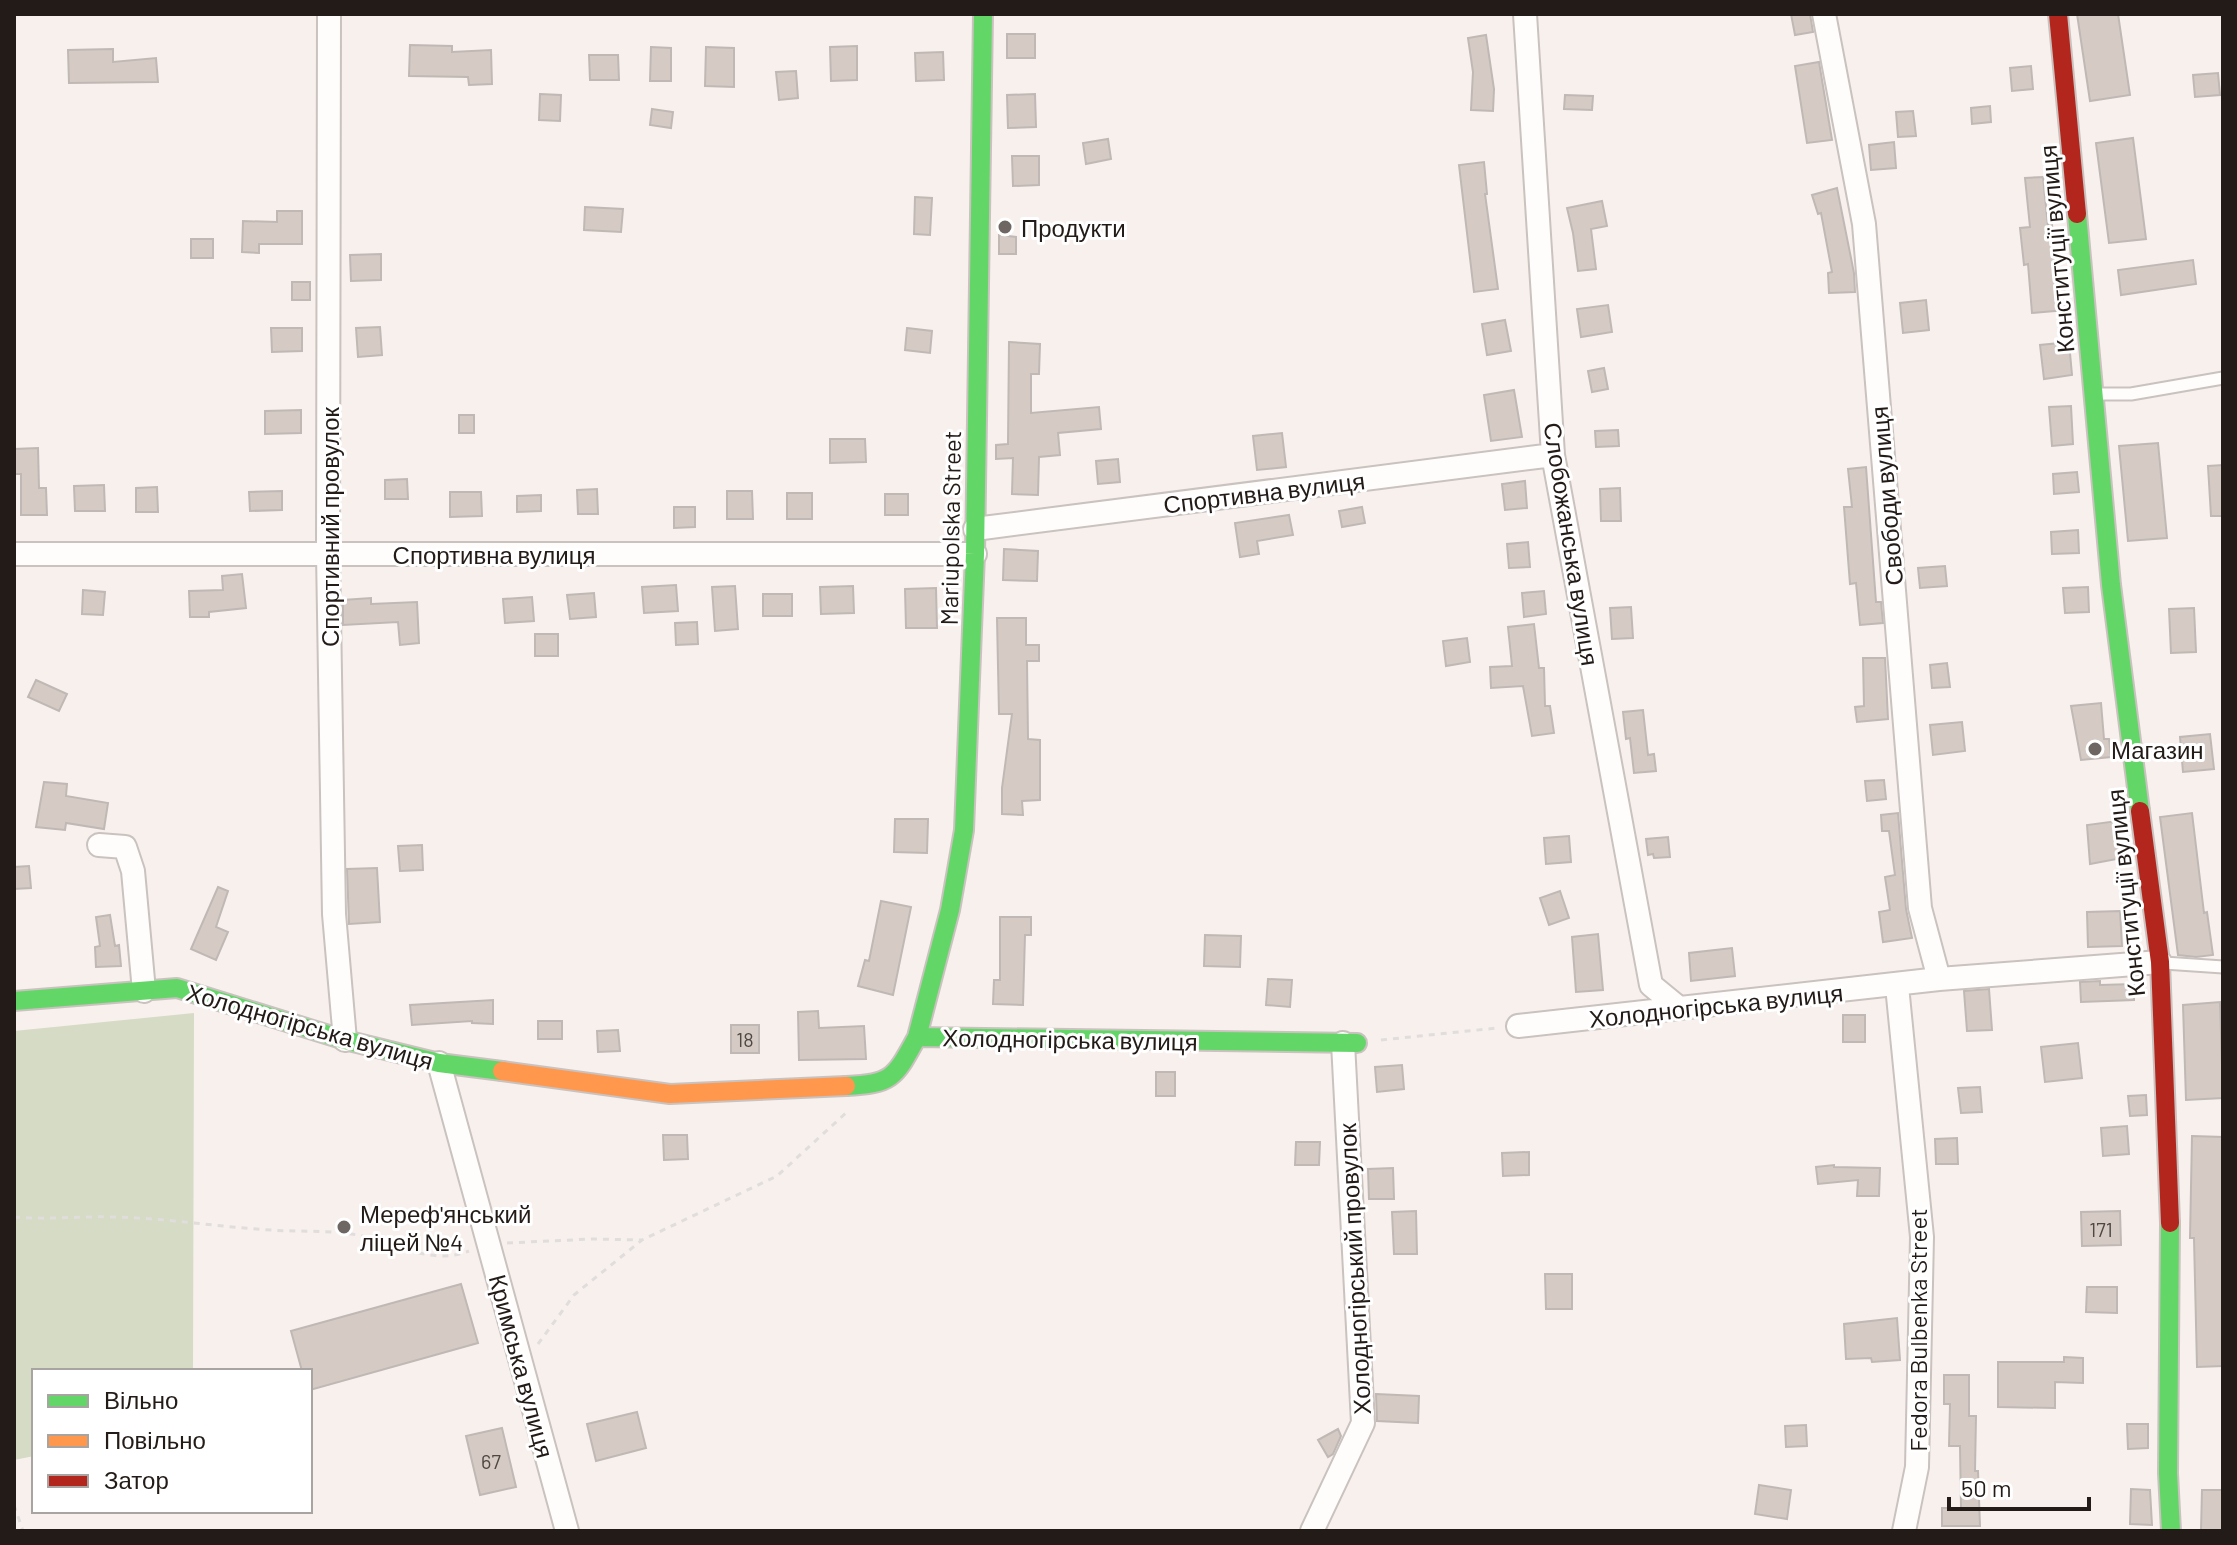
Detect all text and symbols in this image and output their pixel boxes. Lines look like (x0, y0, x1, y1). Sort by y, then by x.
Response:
street label: Конституції вулиця (2032, 144, 2080, 354)
place label: Продукти (1021, 213, 1126, 242)
marker: Продукти (996, 218, 1014, 236)
street label: Свободи вулиця (1864, 405, 1908, 587)
street label: Спортивний провулок (315, 406, 344, 647)
street label: Слобожанська вулиця (1538, 420, 1606, 668)
street label: Mariupolska Street (934, 430, 966, 626)
street label: Спортивна вулиця (1162, 465, 1366, 519)
street label: Спортивна вулиця (393, 540, 595, 569)
place label: Магазин (2111, 735, 2204, 764)
marker: Магазин (2086, 740, 2104, 758)
street label: Конституції вулиця (2100, 788, 2150, 998)
street label: Холодногірська вулиця (183, 977, 437, 1075)
street label: Холодногірська вулиця (1588, 977, 1844, 1033)
street label: Холодногірська вулиця (942, 1022, 1198, 1056)
house number: 18 (736, 1027, 754, 1051)
street label: Холодногірський провулок (1332, 1122, 1376, 1415)
place label: Мереф'янський ліцей №4 (360, 1199, 531, 1256)
street label: Fedora Bulbenka Street (1903, 1208, 1932, 1452)
house number: 171 (2089, 1217, 2113, 1241)
marker: Мереф'янський ліцей №4 (335, 1218, 353, 1236)
street label: Кримська вулиця (484, 1271, 560, 1461)
legend (32, 1369, 312, 1513)
text: Вільно (104, 1385, 178, 1414)
text: Повільно (104, 1425, 206, 1454)
house number: 67 (481, 1449, 501, 1473)
scale bar (1949, 1461, 2089, 1511)
text: Затор (104, 1465, 169, 1494)
text: 50 m (1961, 1473, 2012, 1502)

